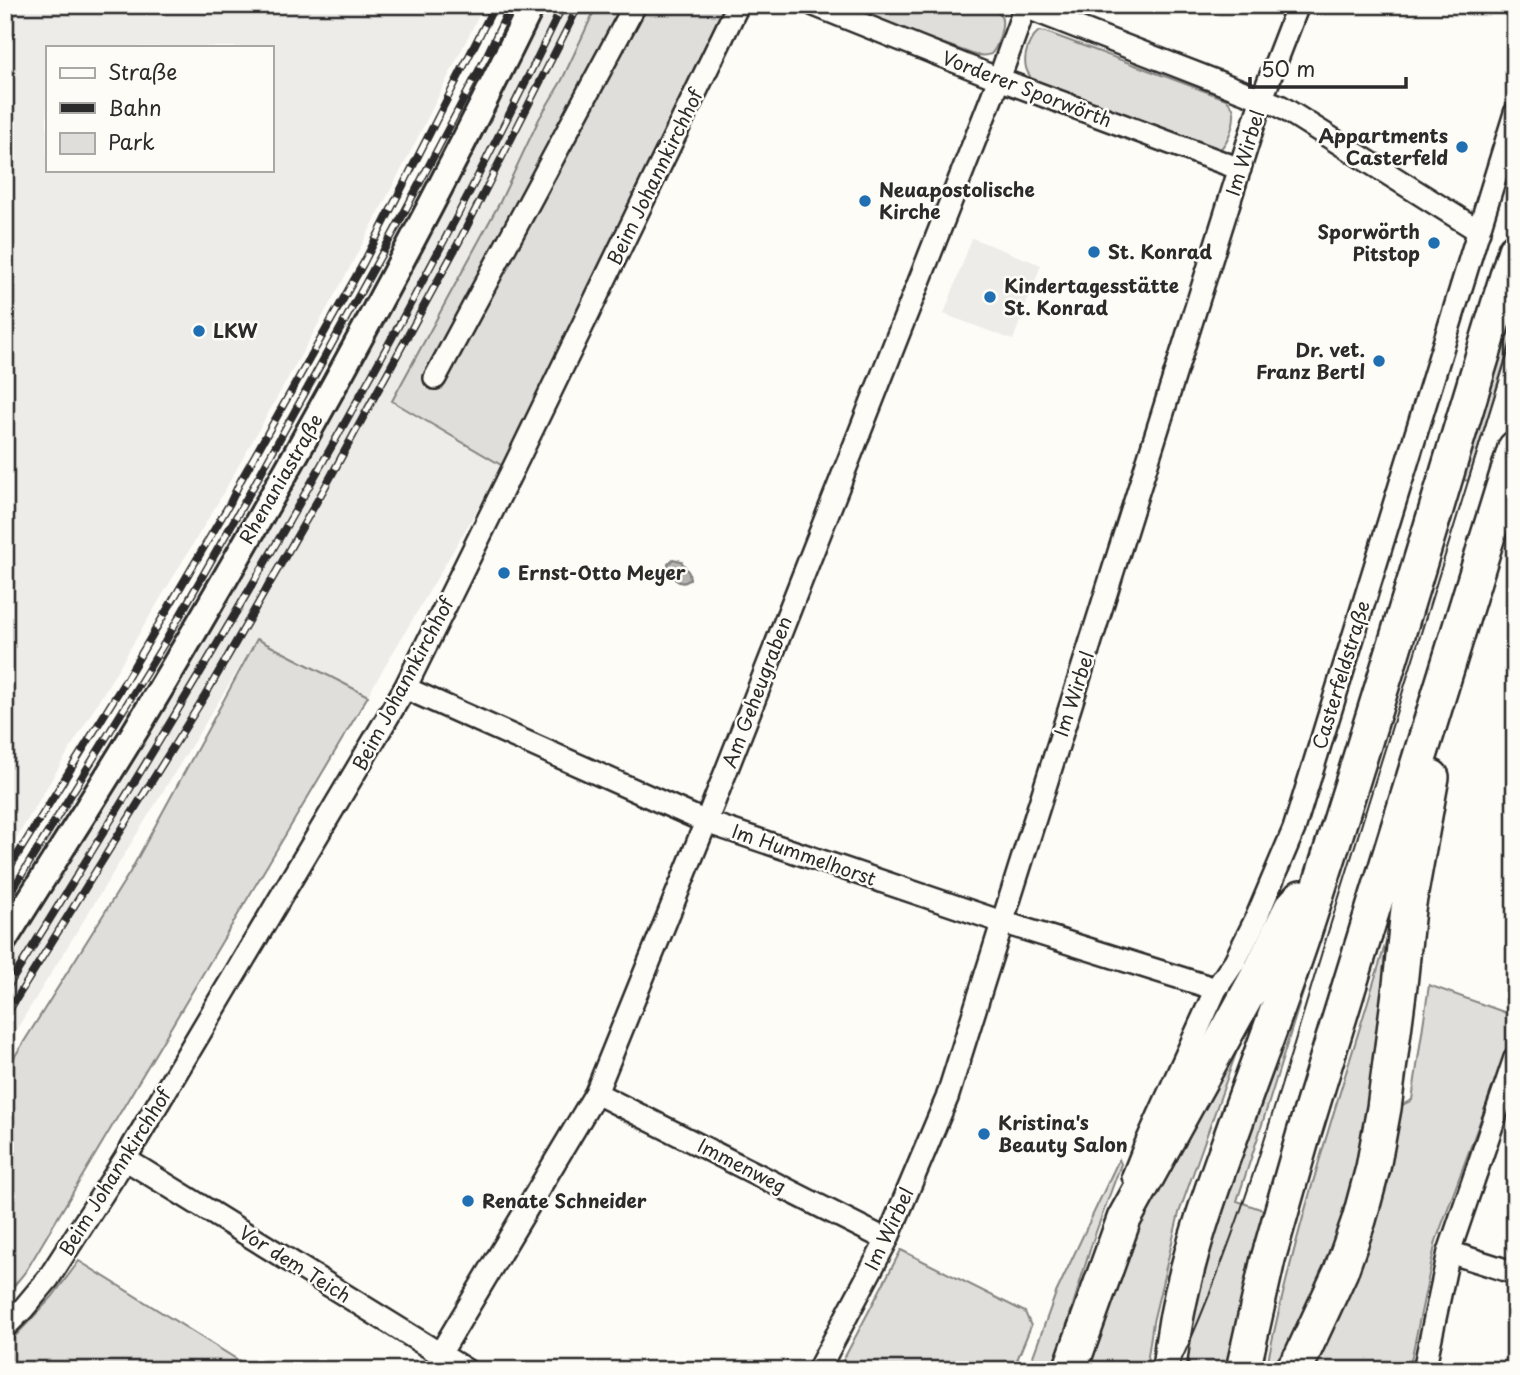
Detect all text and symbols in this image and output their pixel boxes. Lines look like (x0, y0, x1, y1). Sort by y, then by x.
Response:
street label: Vorderer Sporwörth (938, 43, 1116, 133)
legend (46, 46, 273, 172)
scale bar (1250, 46, 1406, 90)
text: 50 m (1261, 52, 1315, 84)
text: Straße (108, 55, 177, 87)
street label: Beim Johannkirchhof (599, 82, 710, 269)
text: Bahn (108, 91, 162, 123)
street label: Im Wirbel (1218, 106, 1270, 199)
place label: Appartments Casterfeld (1318, 121, 1448, 171)
text: Park (108, 125, 155, 157)
marker: Appartments Casterfeld (1454, 139, 1470, 155)
place label: Neuapostolische Kirche (879, 175, 1035, 225)
marker: Neuapostolische Kirche (857, 193, 873, 209)
place label: Sporwörth Pitstop (1318, 217, 1420, 267)
marker: Sporwörth Pitstop (1426, 235, 1442, 251)
place label: St. Konrad (1108, 237, 1213, 265)
marker: St. Konrad (1086, 244, 1102, 260)
place label: Kindertagesstätte St. Konrad (1004, 271, 1179, 321)
marker: Kindertagesstätte St. Konrad (982, 289, 998, 305)
place label: LKW (213, 316, 258, 344)
marker: LKW (191, 323, 207, 339)
place label: Dr. vet. Franz Bertl (1256, 335, 1365, 385)
marker: Dr. vet. Franz Bertl (1371, 353, 1387, 369)
street label: Rhenaniastraße (231, 408, 329, 549)
place label: Ernst-Otto Meyer (518, 558, 686, 586)
marker: Ernst-Otto Meyer (496, 565, 512, 581)
street label: Beim Johannkirchhof (345, 590, 460, 775)
street label: Casterfeldstraße (1304, 597, 1376, 753)
street label: Am Geheugraben (714, 612, 798, 771)
street label: Im Wirbel (1046, 647, 1100, 740)
street label: Im Hummelhorst (729, 816, 880, 892)
street label: Beim Johannkirchhof (51, 1081, 178, 1261)
place label: Kristina's Beauty Salon (998, 1108, 1128, 1158)
marker: Kristina's Beauty Salon (976, 1126, 992, 1142)
street label: Immenweg (693, 1131, 792, 1199)
street label: Im Wirbel (857, 1182, 920, 1275)
place label: Renate Schneider (482, 1186, 647, 1214)
marker: Renate Schneider (460, 1193, 476, 1209)
street label: Vor dem Teich (234, 1218, 357, 1309)

